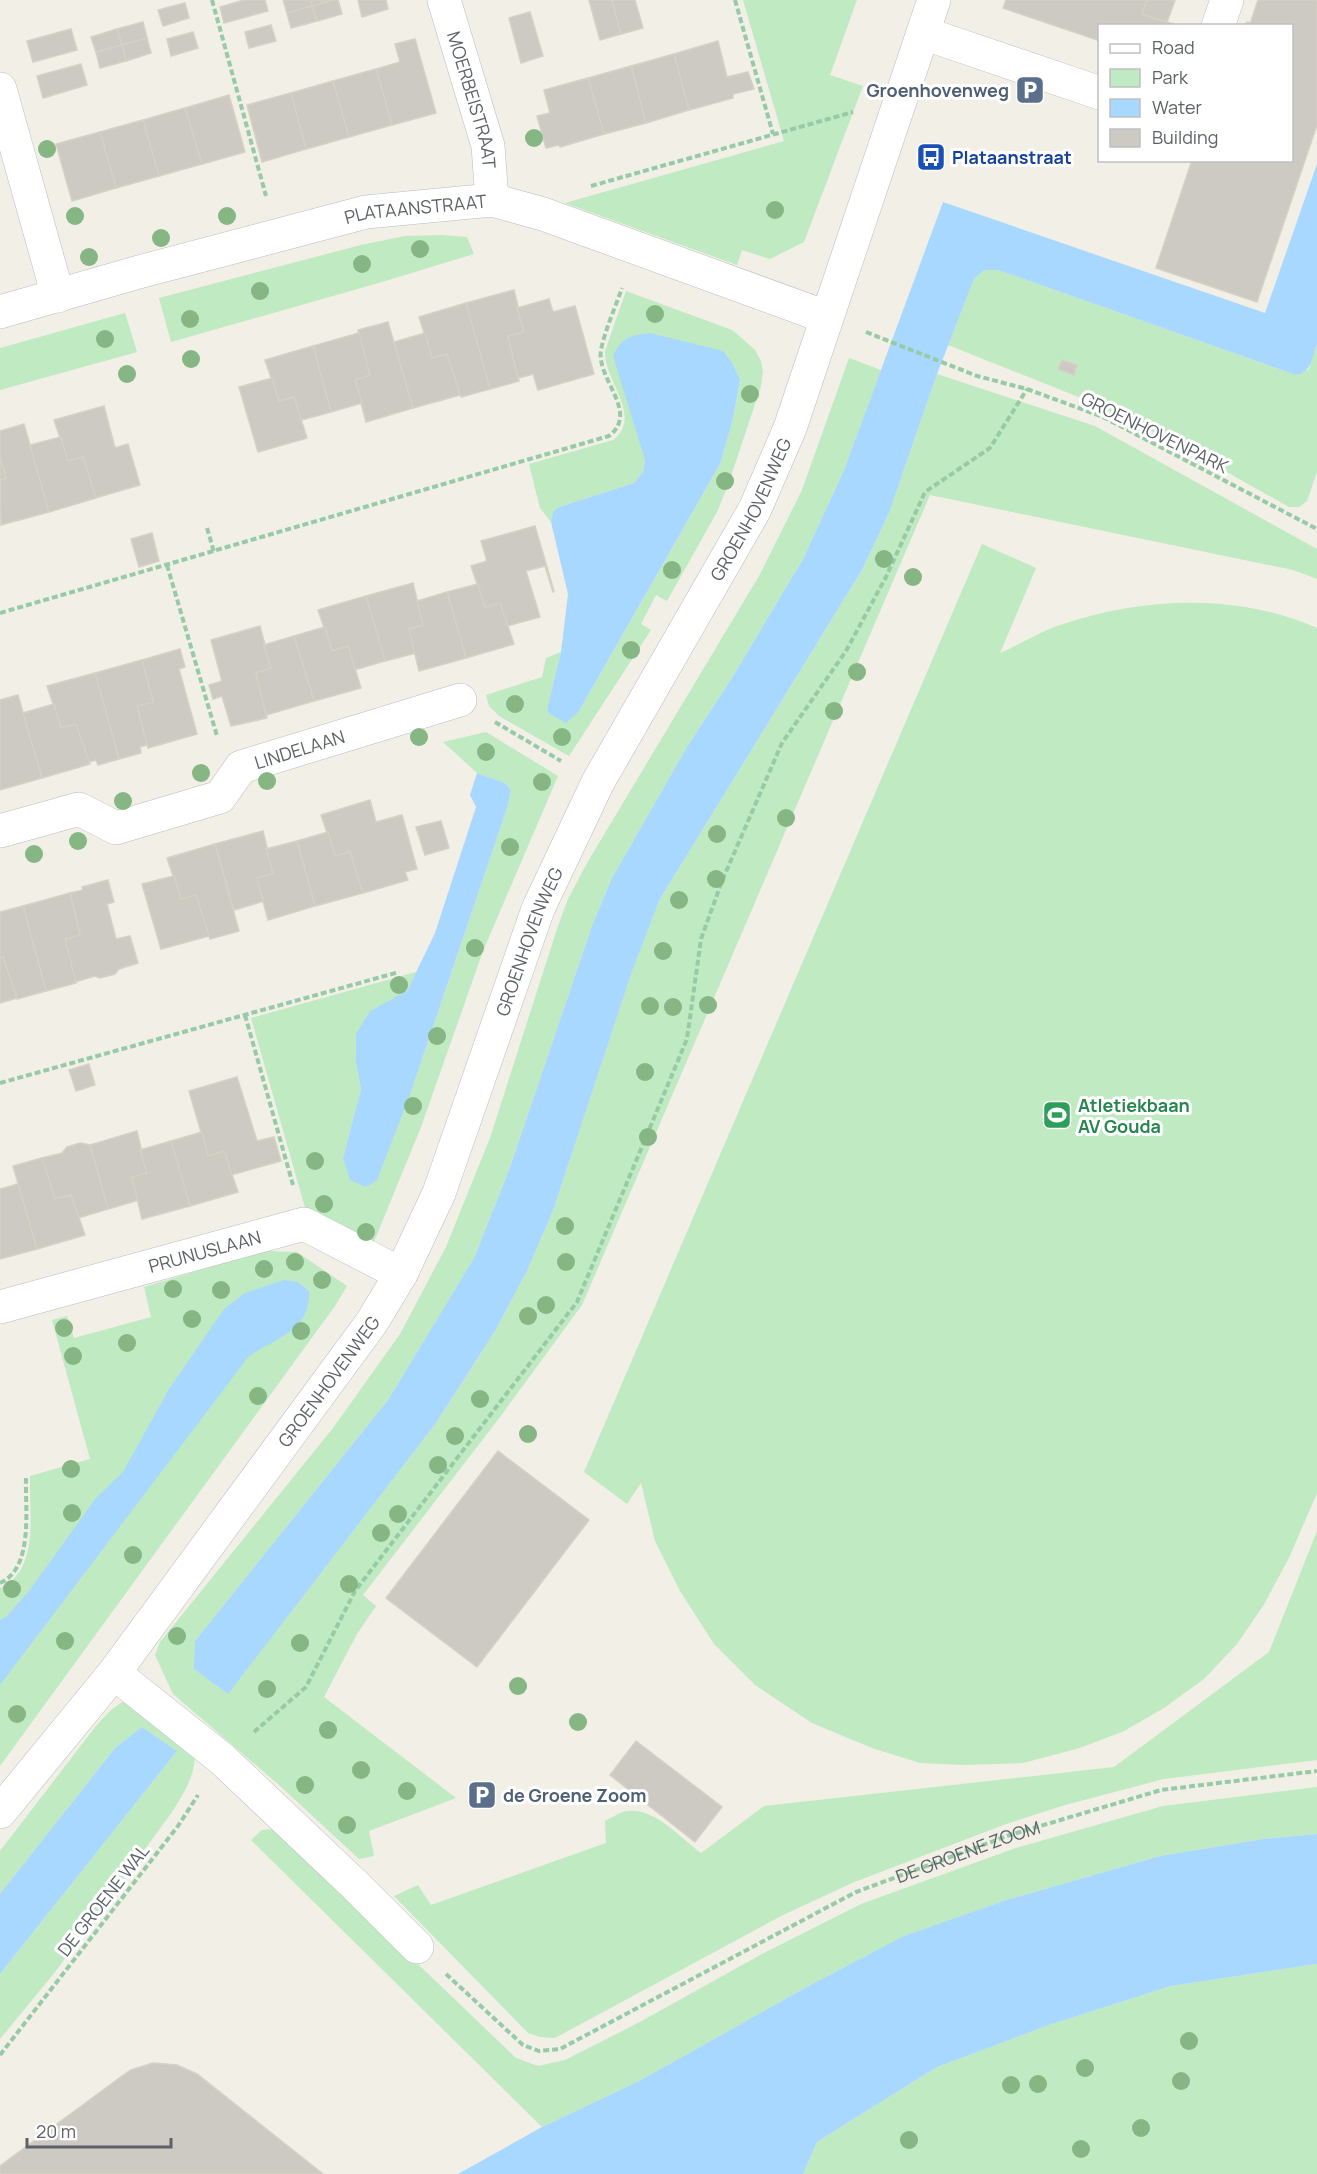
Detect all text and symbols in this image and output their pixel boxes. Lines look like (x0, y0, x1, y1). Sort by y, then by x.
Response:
legend (1098, 24, 1293, 162)
street label: MOERBEISTRAAT (442, 28, 502, 169)
text: Road (1152, 35, 1195, 59)
text: Park (1152, 65, 1189, 89)
parking icon: Groenhovenweg (1014, 74, 1046, 106)
place label: Groenhovenweg (866, 78, 1009, 102)
text: Water (1152, 95, 1202, 119)
text: Building (1152, 125, 1218, 149)
bus stop icon: Plataanstraat (915, 141, 947, 173)
place label: Plataanstraat (952, 145, 1072, 169)
street label: PLATAANSTRAAT (342, 189, 488, 229)
street label: GROENHOVENPARK (1077, 386, 1233, 478)
street label: GROENHOVENWEG (704, 434, 796, 585)
street label: LINDELAAN (252, 724, 348, 774)
street label: GROENHOVENWEG (490, 863, 568, 1019)
place label: Atletiekbaan AV Gouda (1078, 1093, 1190, 1138)
sports icon: Atletiekbaan AV Gouda (1041, 1099, 1073, 1131)
street label: PRUNUSLAAN (146, 1224, 263, 1278)
street label: GROENHOVENWEG (272, 1310, 385, 1452)
parking icon: de Groene Zoom (466, 1779, 498, 1811)
place label: de Groene Zoom (503, 1783, 646, 1807)
street label: DE GROENE ZOOM (892, 1815, 1043, 1888)
street label: DE GROENE WAL (52, 1839, 154, 1961)
scale bar (27, 2111, 171, 2149)
text: 20 m (36, 2119, 76, 2143)

